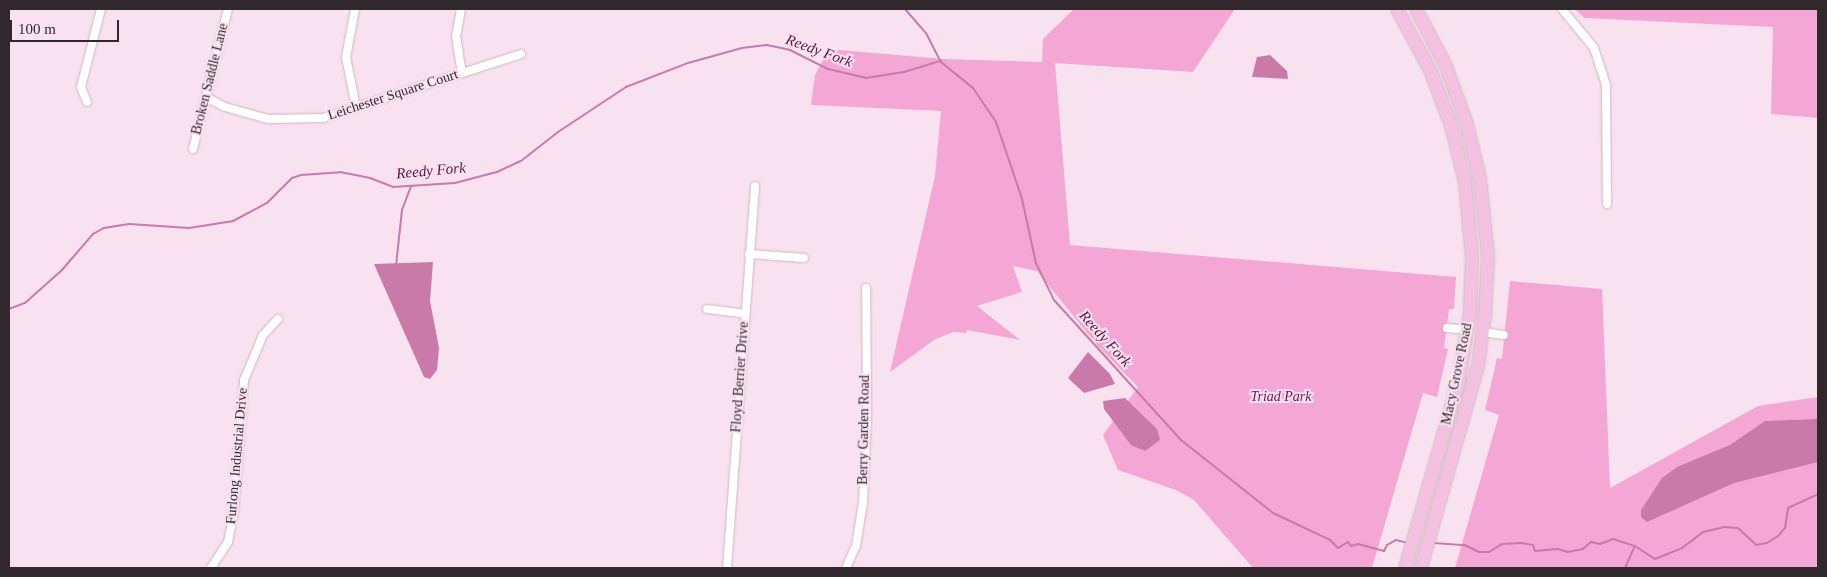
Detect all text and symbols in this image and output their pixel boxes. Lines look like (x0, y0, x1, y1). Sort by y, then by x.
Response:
scale bar (12, 10, 121, 42)
text: 100 m (18, 21, 56, 37)
street label: Broken Saddle Lane (188, 22, 232, 136)
water label: Reedy Fork (783, 31, 855, 71)
street label: Leichester Square Court (326, 66, 460, 124)
water label: Reedy Fork (396, 159, 466, 183)
water label: Reedy Fork (1075, 307, 1135, 371)
street label: Floyd Berrier Drive (728, 321, 752, 433)
street label: Macy Grove Road (1438, 322, 1476, 426)
street label: Berry Garden Road (855, 375, 873, 485)
street label: Furlong Industrial Drive (223, 387, 251, 525)
park label: Triad Park (1250, 389, 1312, 405)

